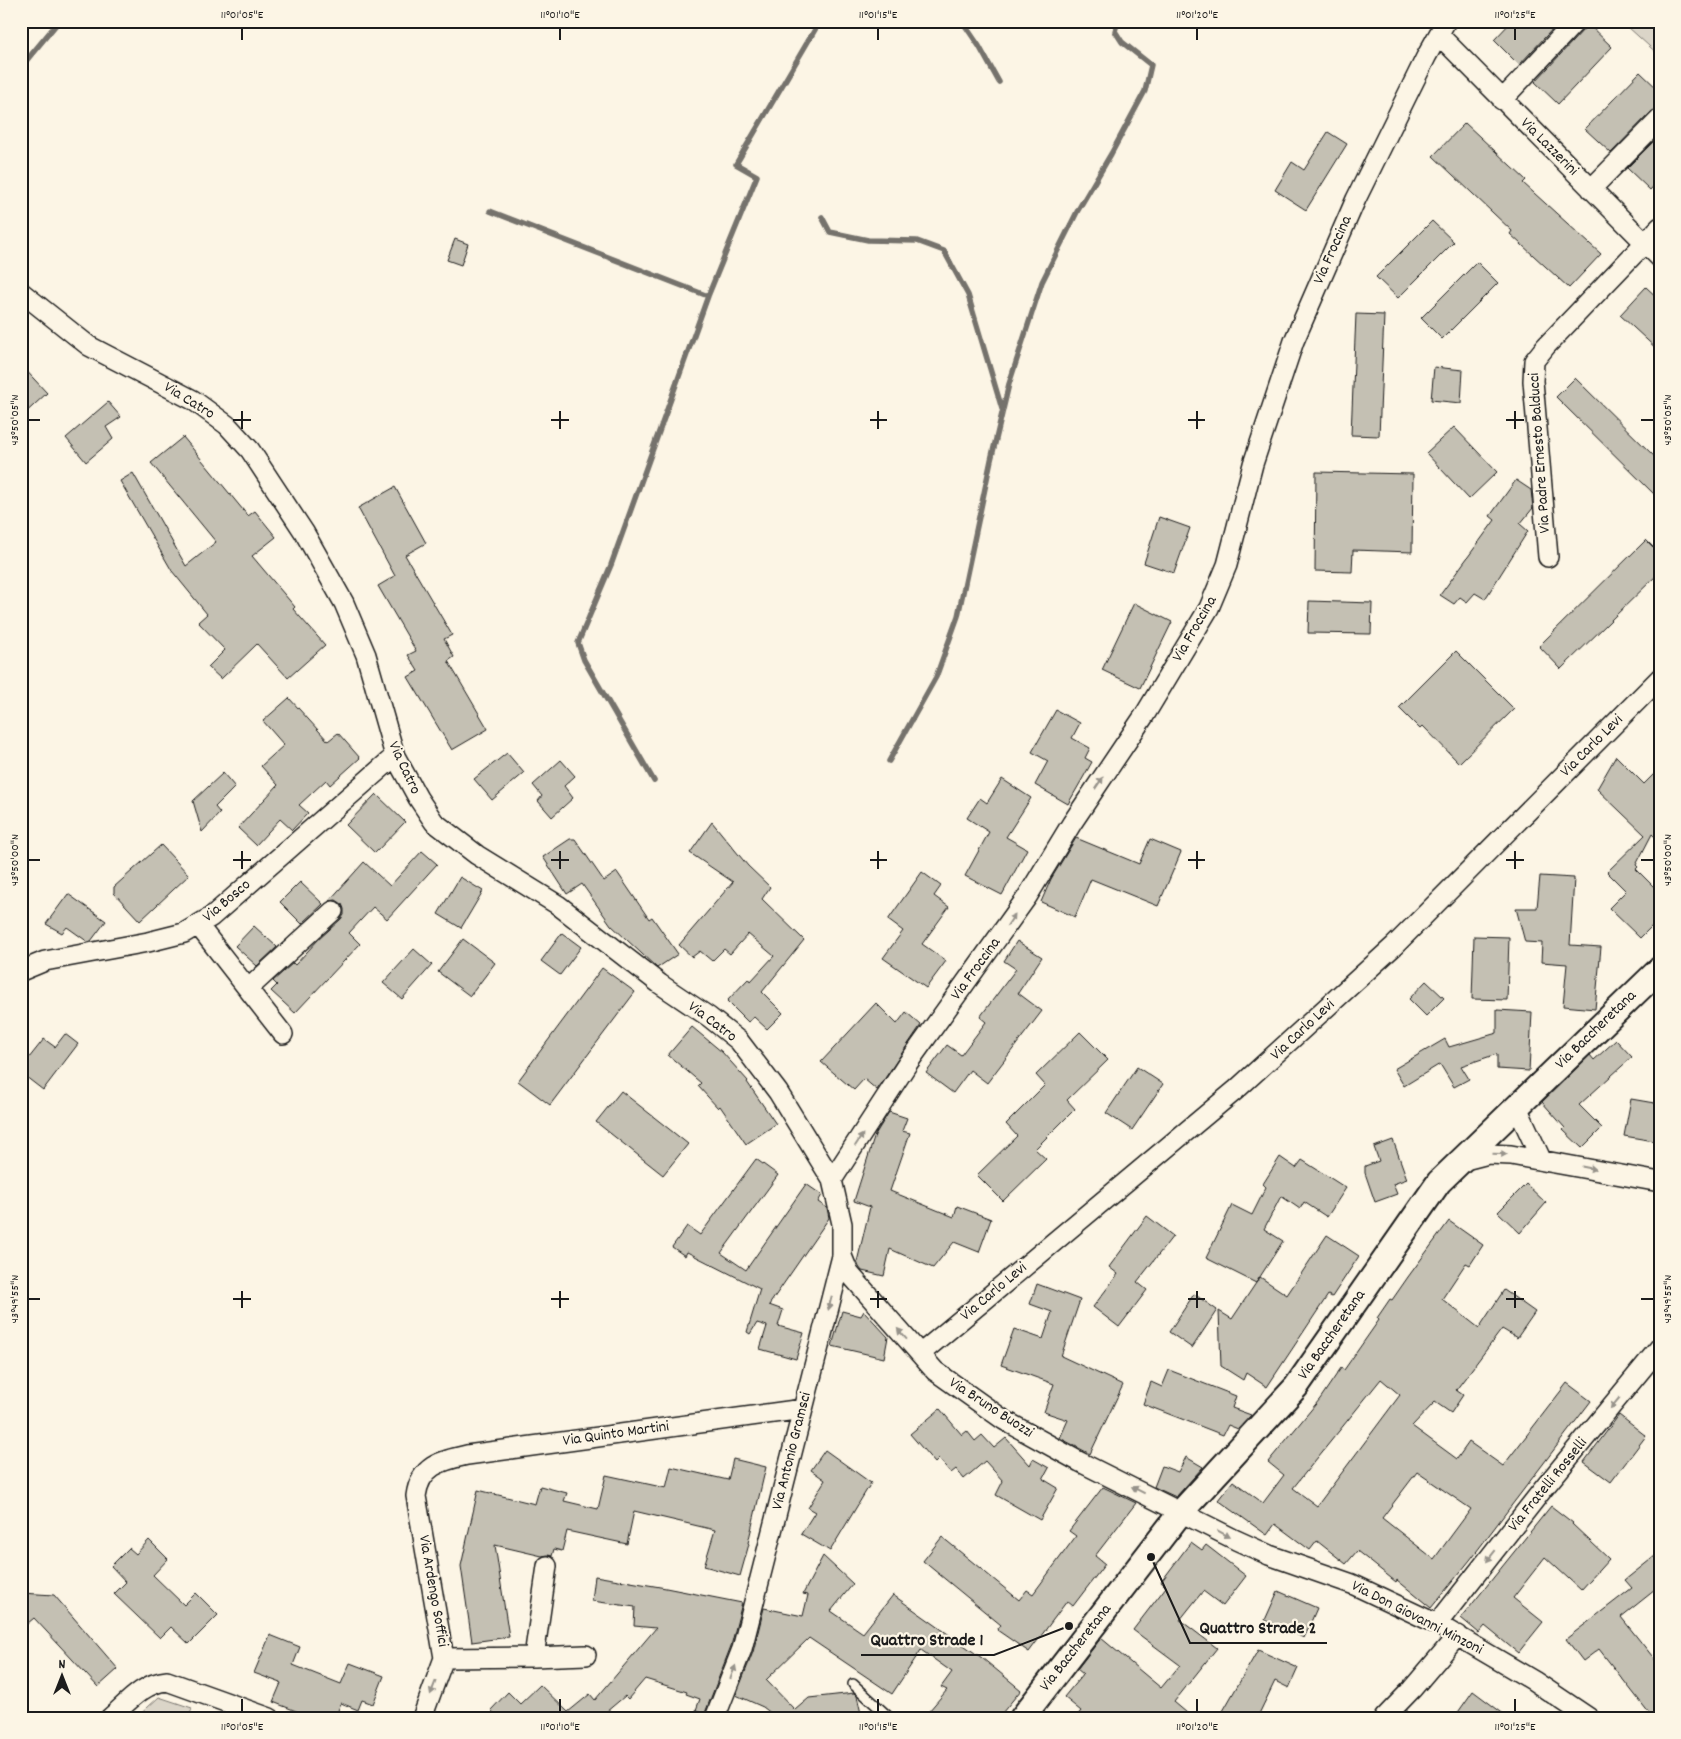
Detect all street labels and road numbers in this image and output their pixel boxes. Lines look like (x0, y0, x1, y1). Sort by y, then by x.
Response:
street label: Via Lazzerini (1515, 113, 1583, 181)
street label: Via Froccina (1308, 212, 1358, 288)
street label: Via Padre Ernesto Balducci (1523, 372, 1557, 534)
street label: Via Catro (159, 376, 219, 426)
street label: Via Froccina (1167, 591, 1223, 666)
street label: Via Carlo Levi (1555, 709, 1629, 783)
street label: Via Catro (382, 738, 426, 798)
street label: Via Bosco (198, 874, 256, 928)
street label: Via Froccina (945, 932, 1007, 1005)
street label: Via Baccheretana (1550, 985, 1642, 1075)
street label: Via Carlo Levi (1266, 994, 1340, 1066)
street label: Via Catro (683, 996, 741, 1048)
street label: Via Carlo Levi (956, 1257, 1032, 1327)
street label: Via Baccheretana (1292, 1285, 1372, 1385)
street label: Via Bruno Buozzi (944, 1372, 1038, 1444)
street label: Via Antonio Gramsci (766, 1390, 818, 1512)
street label: Via Quinto Martini (561, 1415, 671, 1453)
street label: Via Fratelli Rosselli (1503, 1433, 1593, 1537)
street label: Via Ardengo Soffici (412, 1533, 454, 1649)
street label: Via Don Giovanni Minzoni (1347, 1575, 1487, 1661)
street label: Via Baccheretana (1034, 1599, 1118, 1697)

